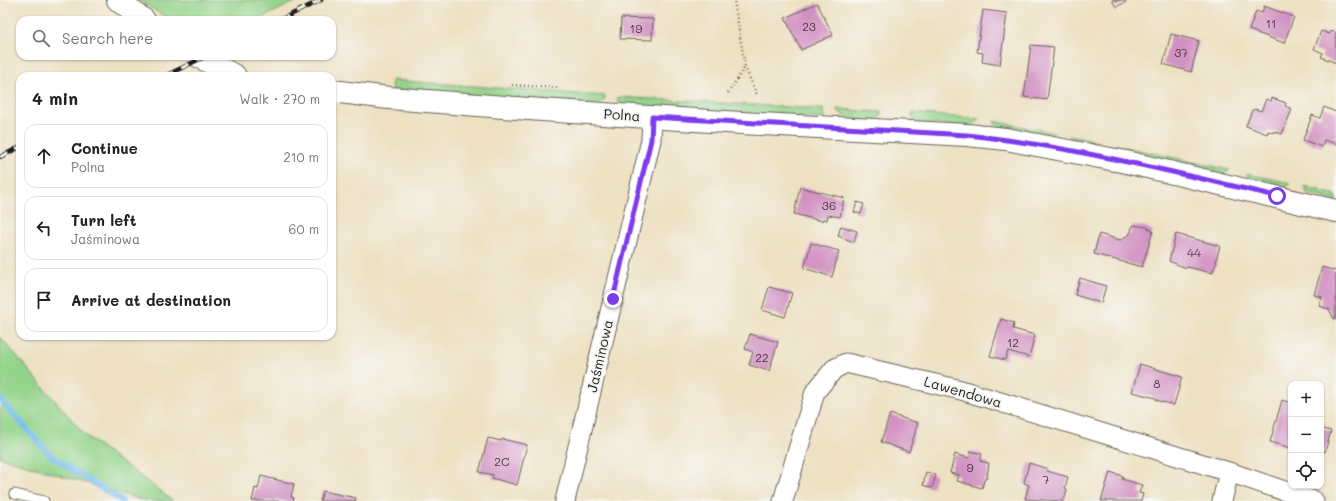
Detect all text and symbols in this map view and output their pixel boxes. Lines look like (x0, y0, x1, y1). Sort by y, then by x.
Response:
house number: 11 (1266, 15, 1276, 31)
search box (16, 16, 336, 60)
house number: 23 (802, 18, 816, 34)
house number: 19 (630, 20, 642, 36)
icon: search (30, 27, 52, 49)
text: Search here (62, 28, 153, 48)
house number: 37 (1174, 44, 1188, 60)
text: 4 min (32, 87, 78, 109)
text: Walk · 270 m (239, 90, 320, 107)
street label: Polna (603, 104, 641, 125)
text: Continue (71, 138, 138, 158)
icon: ahead (33, 145, 55, 167)
text: 210 m (283, 148, 319, 165)
text: Polna (71, 158, 105, 175)
route start (1268, 187, 1286, 205)
house number: 36 (822, 197, 836, 213)
text: Turn left (71, 210, 136, 230)
icon: left (33, 217, 55, 239)
text: 60 m (289, 220, 319, 237)
text: Jaśminowa (71, 230, 140, 247)
house number: 44 (1187, 244, 1201, 260)
icon: arrive (33, 289, 55, 311)
text: Arrive at destination (71, 290, 231, 310)
route end (604, 290, 622, 308)
street label: Jaśminowa (582, 318, 617, 394)
house number: 12 (1007, 334, 1019, 350)
house number: 22 (755, 349, 769, 365)
street label: Lawendowa (922, 371, 1004, 412)
house number: 8 (1153, 375, 1161, 391)
map controls (1288, 381, 1324, 489)
button: + (1288, 381, 1324, 417)
button: − (1288, 417, 1324, 453)
house number: 2C (494, 453, 510, 469)
button: locate (1288, 453, 1324, 489)
house number: 9 (966, 459, 974, 475)
house number: 7 (1043, 471, 1050, 487)

